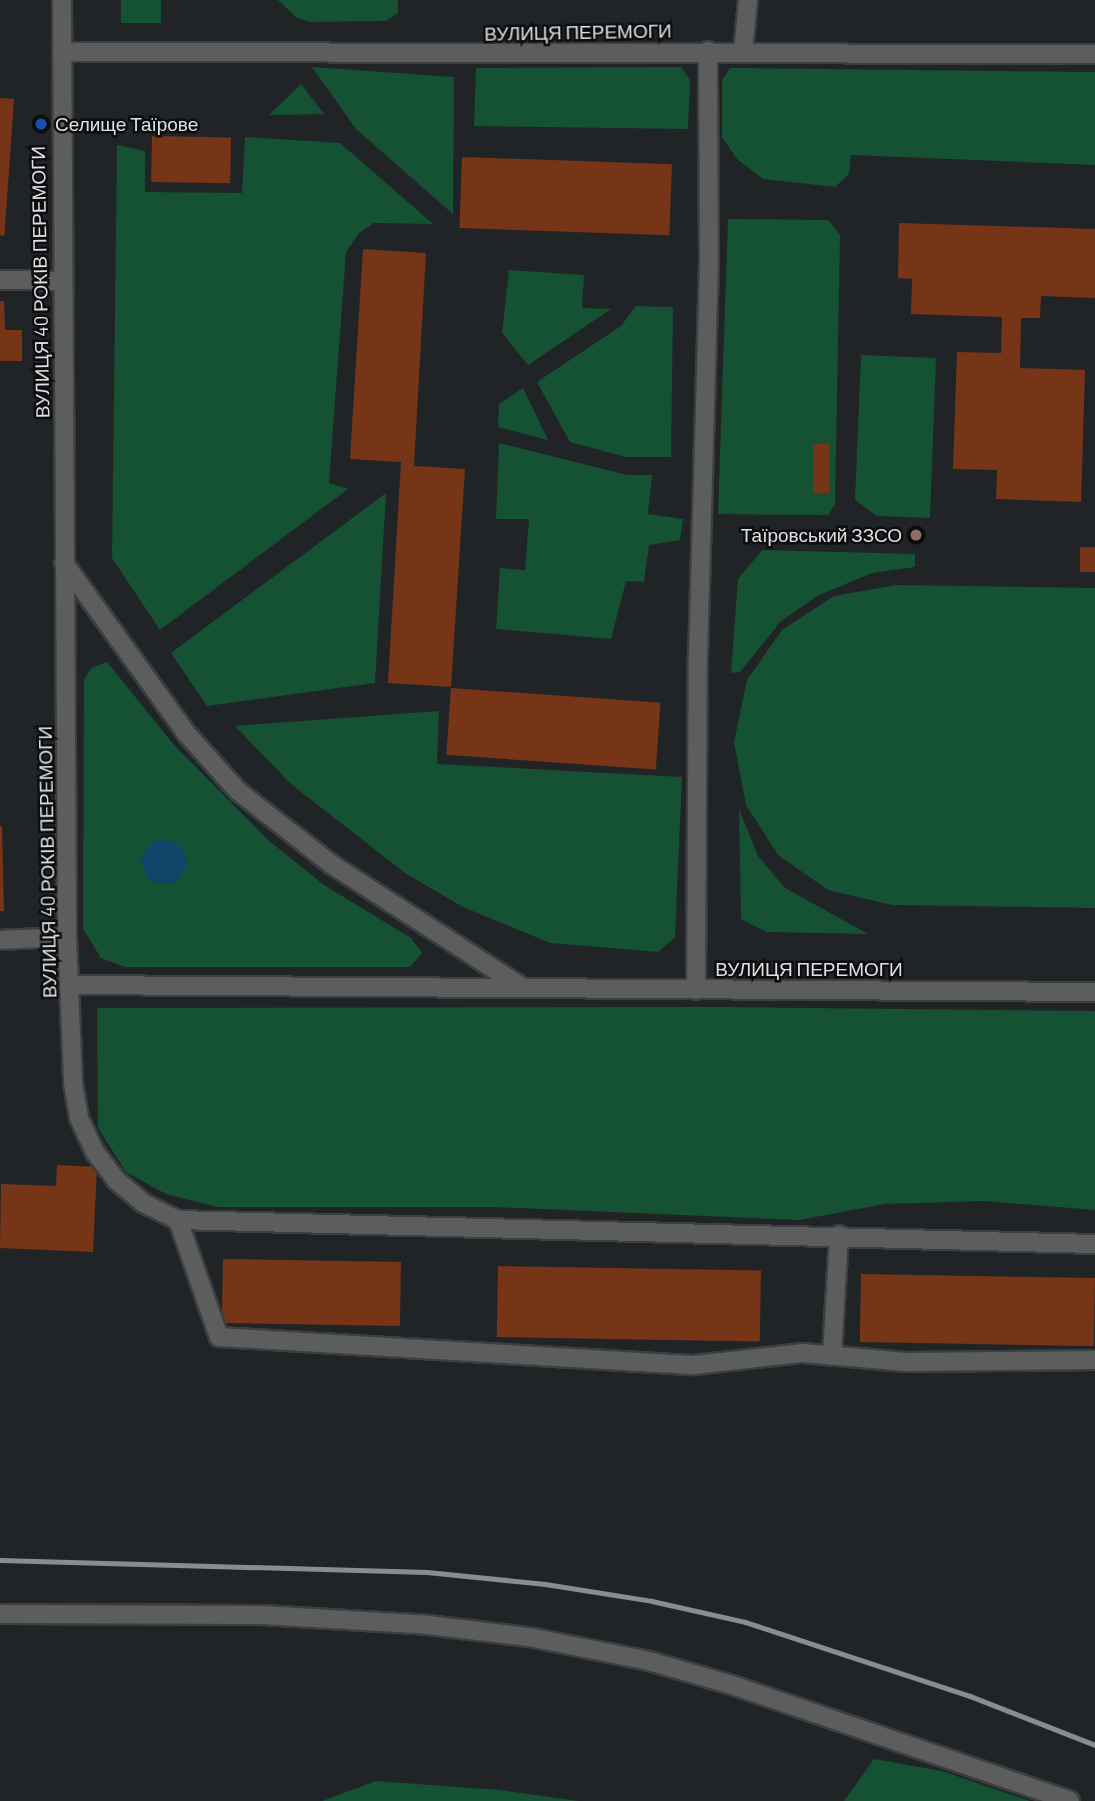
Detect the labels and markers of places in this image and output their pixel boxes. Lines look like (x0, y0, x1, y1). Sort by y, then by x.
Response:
place label: Селище Таїрове (55, 113, 198, 135)
marker: Селище Таїрове (33, 116, 49, 132)
place label: Таїровський ЗЗСО (741, 524, 902, 546)
marker: Таїровський ЗЗСО (908, 527, 924, 543)

